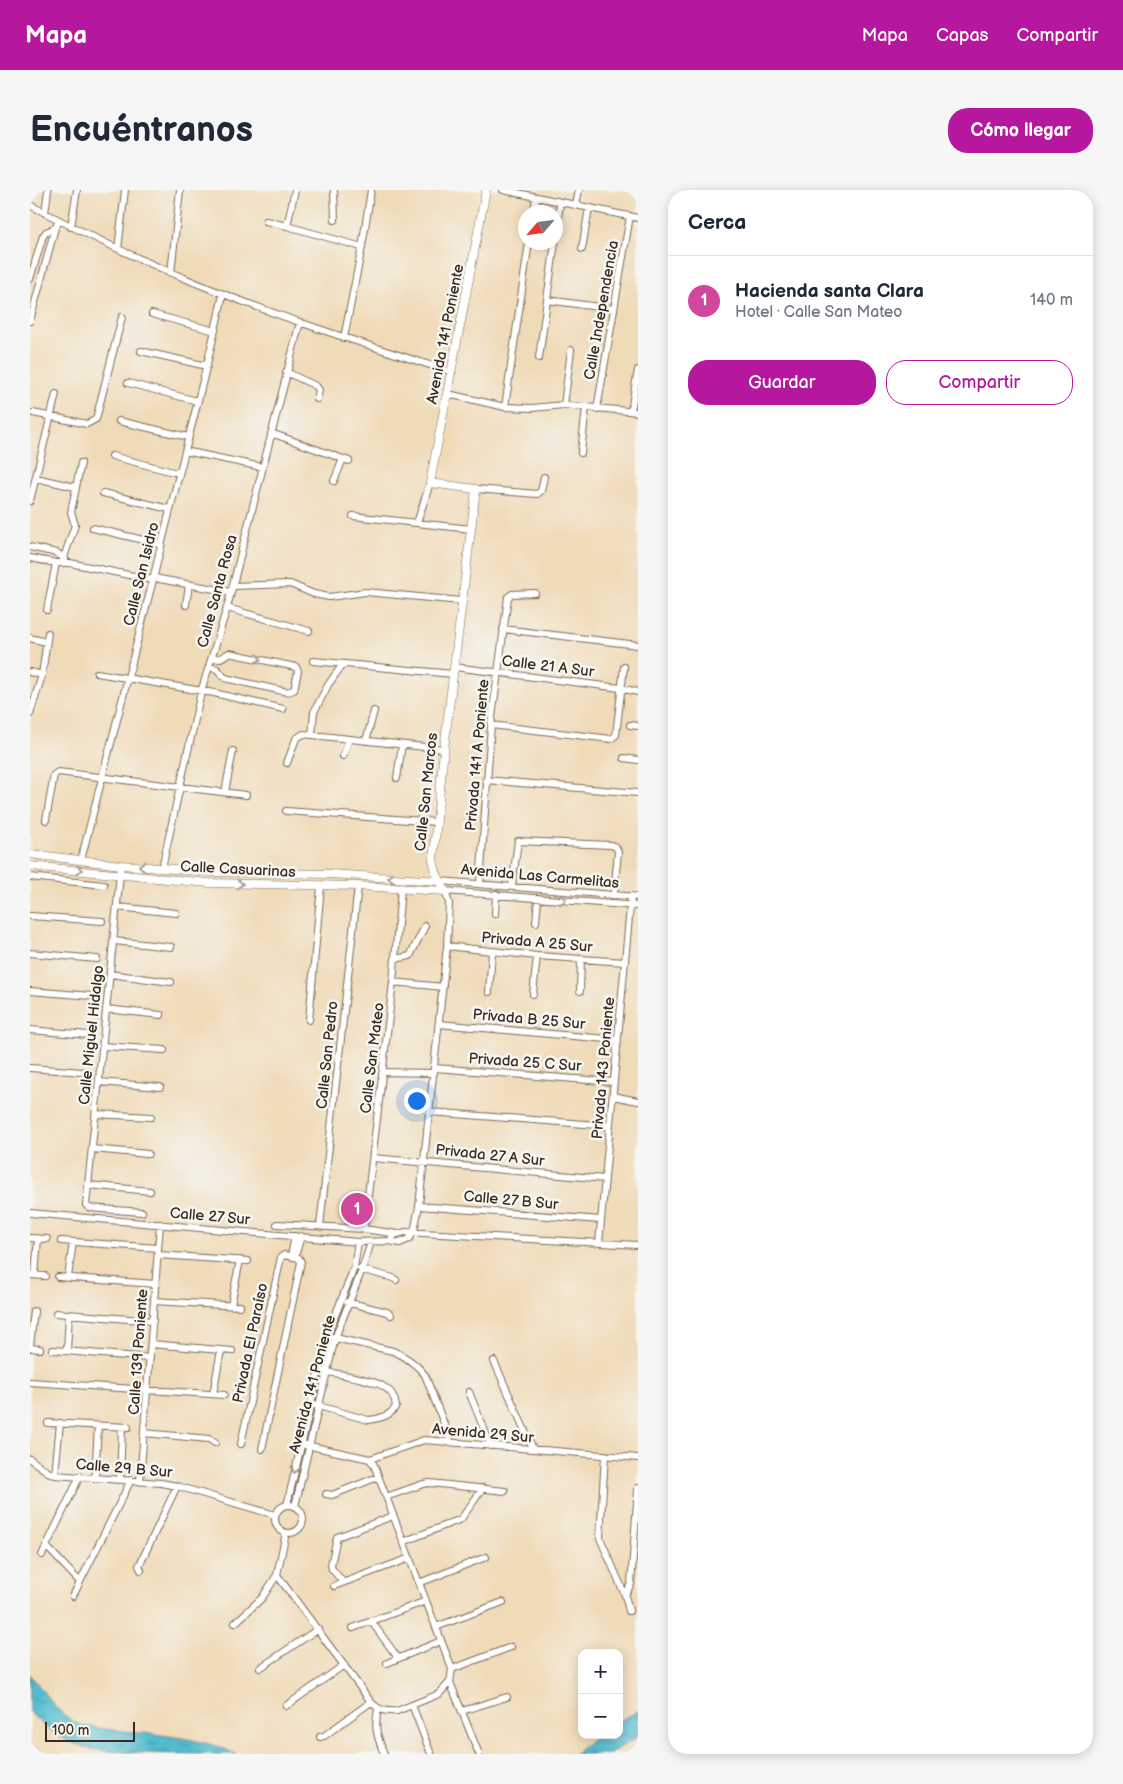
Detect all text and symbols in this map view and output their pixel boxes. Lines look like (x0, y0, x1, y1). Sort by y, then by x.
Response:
text: Mapa (25, 21, 87, 50)
text: Mapa (862, 25, 908, 46)
text: Capas (936, 25, 989, 46)
text: Compartir (1017, 25, 1098, 46)
button: Cómo llegar (948, 108, 1093, 153)
text: Encuéntranos (30, 109, 253, 152)
north arrow (518, 205, 563, 250)
text: Cerca (688, 210, 746, 235)
street label: Calle Independencia (580, 239, 623, 381)
street label: Avenida 141 Poniente (423, 262, 468, 406)
text: Hacienda santa Clara (735, 280, 924, 303)
text: 1 (701, 291, 707, 310)
text: 140 m (1030, 291, 1073, 310)
text: Hotel · Calle San Mateo (735, 303, 902, 322)
button: Guardar (688, 360, 876, 405)
button: Compartir (886, 360, 1073, 405)
street label: Calle San Isidro (119, 520, 164, 628)
street label: Calle Santa Rosa (193, 533, 242, 650)
street label: Calle 21 A Sur (501, 651, 596, 682)
one-way arrow (253, 653, 262, 663)
street label: Privada 141 A Poniente (461, 678, 494, 832)
street label: Calle San Marcos (411, 731, 442, 852)
street label: Calle Casuarinas (180, 857, 297, 882)
street label: Avenida Las Carmelitas (460, 860, 620, 893)
one-way arrow (137, 861, 145, 872)
one-way arrow (75, 864, 83, 875)
one-way arrow (387, 872, 395, 883)
one-way arrow (237, 878, 245, 889)
one-way arrow (559, 894, 567, 905)
street label: Privada A 25 Sur (480, 928, 594, 957)
street label: Calle Miguel Hidalgo (75, 964, 108, 1106)
street label: Privada 143 Poniente (588, 996, 619, 1140)
street label: Calle San Pedro (312, 1000, 343, 1110)
street label: Calle San Mateo (356, 1002, 389, 1115)
street label: Privada B 25 Sur (472, 1005, 587, 1034)
street label: Privada 25 C Sur (468, 1049, 583, 1076)
your location (404, 1088, 430, 1114)
street label: Privada 27 A Sur (434, 1140, 546, 1171)
street label: Calle 27 B Sur (463, 1187, 560, 1214)
pin: 1 (341, 1190, 373, 1228)
street label: Calle 27 Sur (169, 1204, 252, 1230)
street label: Privada El Paraíso (228, 1281, 272, 1405)
street label: Calle 139 Poniente (125, 1288, 152, 1416)
street label: Avenida 141 Poniente (285, 1313, 340, 1455)
street label: Avenida 29 Sur (431, 1420, 535, 1447)
street label: Calle 29 B Sur (75, 1455, 174, 1482)
one-way arrow (290, 1466, 301, 1475)
map controls (578, 1649, 623, 1739)
button: + (578, 1649, 623, 1694)
button: − (578, 1694, 623, 1739)
scale bar (45, 1719, 135, 1742)
text: 100 m (52, 1722, 89, 1739)

